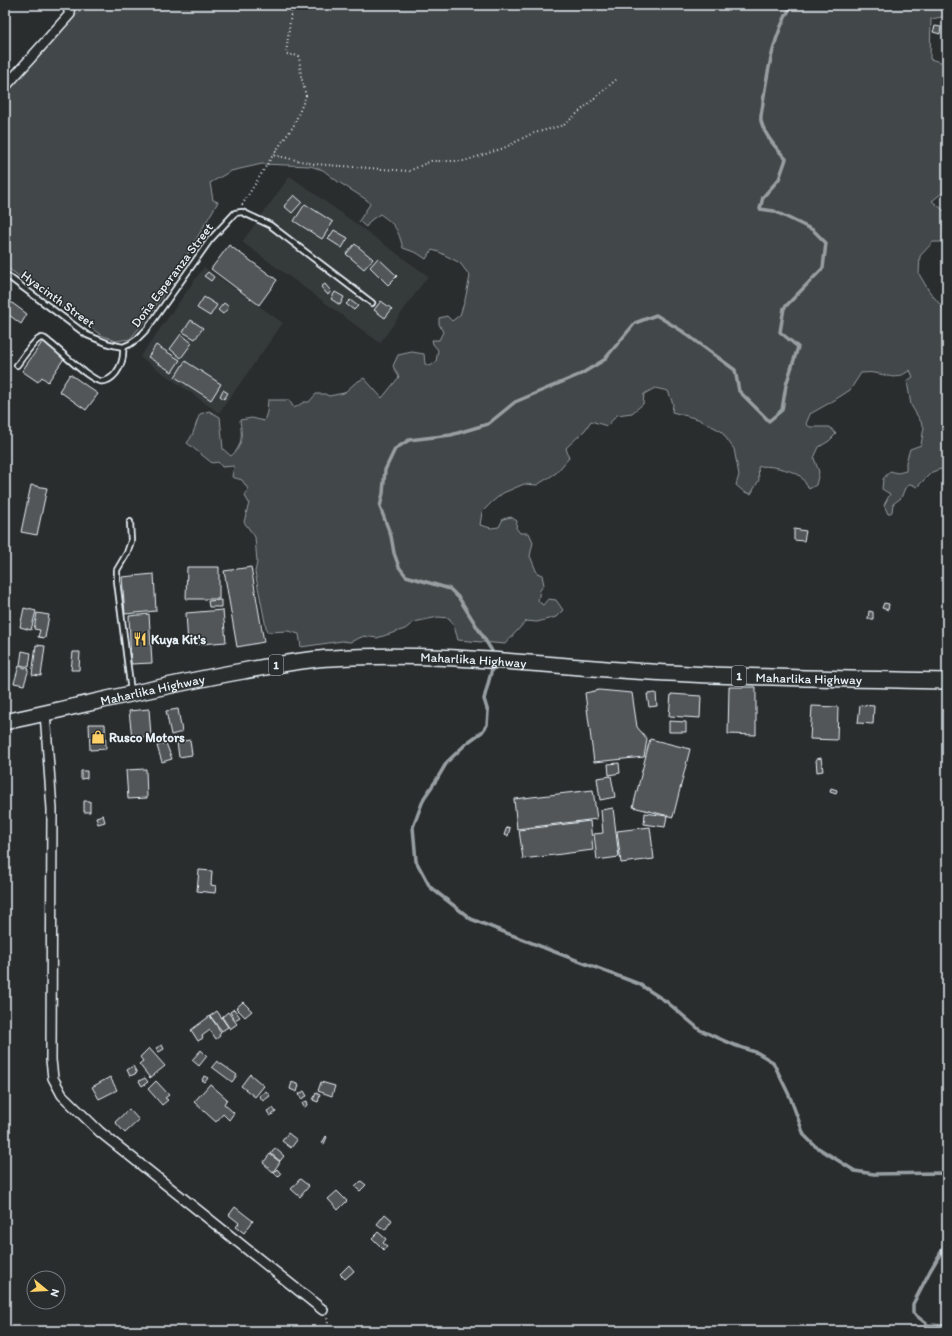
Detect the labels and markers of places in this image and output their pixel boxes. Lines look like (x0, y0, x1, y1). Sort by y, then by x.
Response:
restaurant icon: Kuya Kit's (132, 631, 148, 647)
place label: Kuya Kit's (151, 632, 206, 648)
shop icon: Rusco Motors (90, 729, 106, 745)
place label: Rusco Motors (109, 730, 185, 745)

